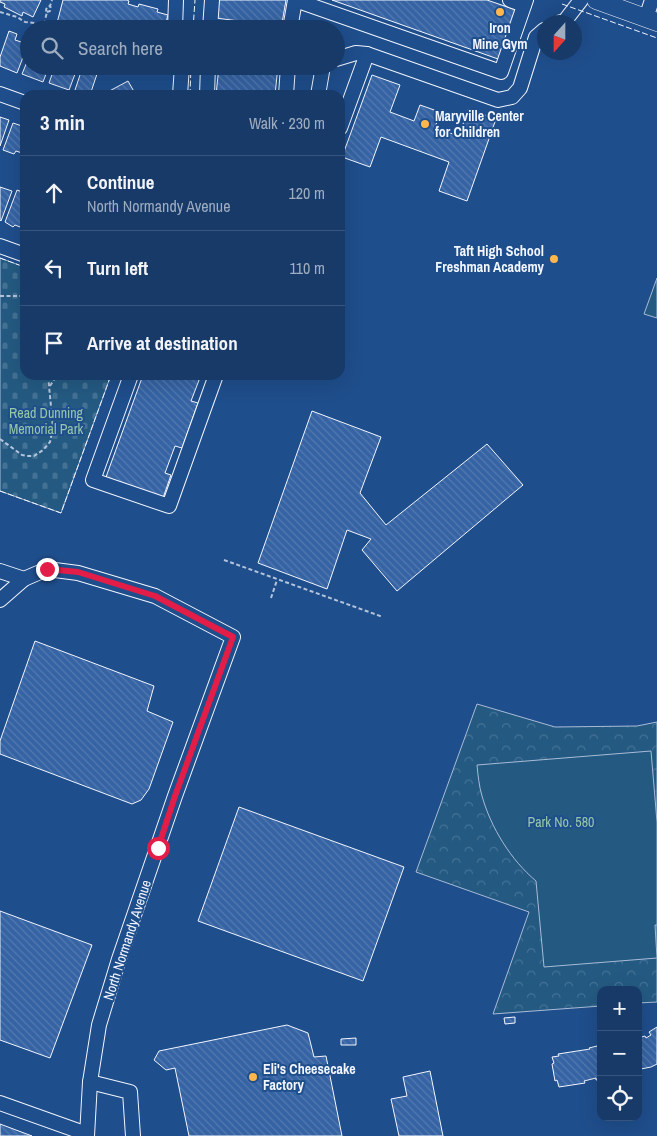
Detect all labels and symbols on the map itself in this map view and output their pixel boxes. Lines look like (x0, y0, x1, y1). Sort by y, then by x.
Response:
marker: Iron Mine Gym (494, 6, 506, 18)
north arrow (537, 15, 582, 60)
place label: Iron Mine Gym (473, 19, 527, 53)
place label: Maryville Center for Children (435, 107, 524, 141)
marker: Maryville Center for Children (419, 118, 431, 130)
place label: Taft High School Freshman Academy (435, 242, 545, 276)
marker: Taft High School Freshman Academy (548, 253, 560, 265)
park label: Read Dunning Memorial Park (9, 404, 84, 438)
route end (36, 558, 59, 581)
park label: Park No. 580 (527, 813, 595, 831)
route start (147, 837, 170, 860)
street label: North Normandy Avenue (99, 878, 155, 1002)
place label: Eli's Cheesecake Factory (263, 1060, 356, 1094)
marker: Eli's Cheesecake Factory (247, 1071, 259, 1083)

